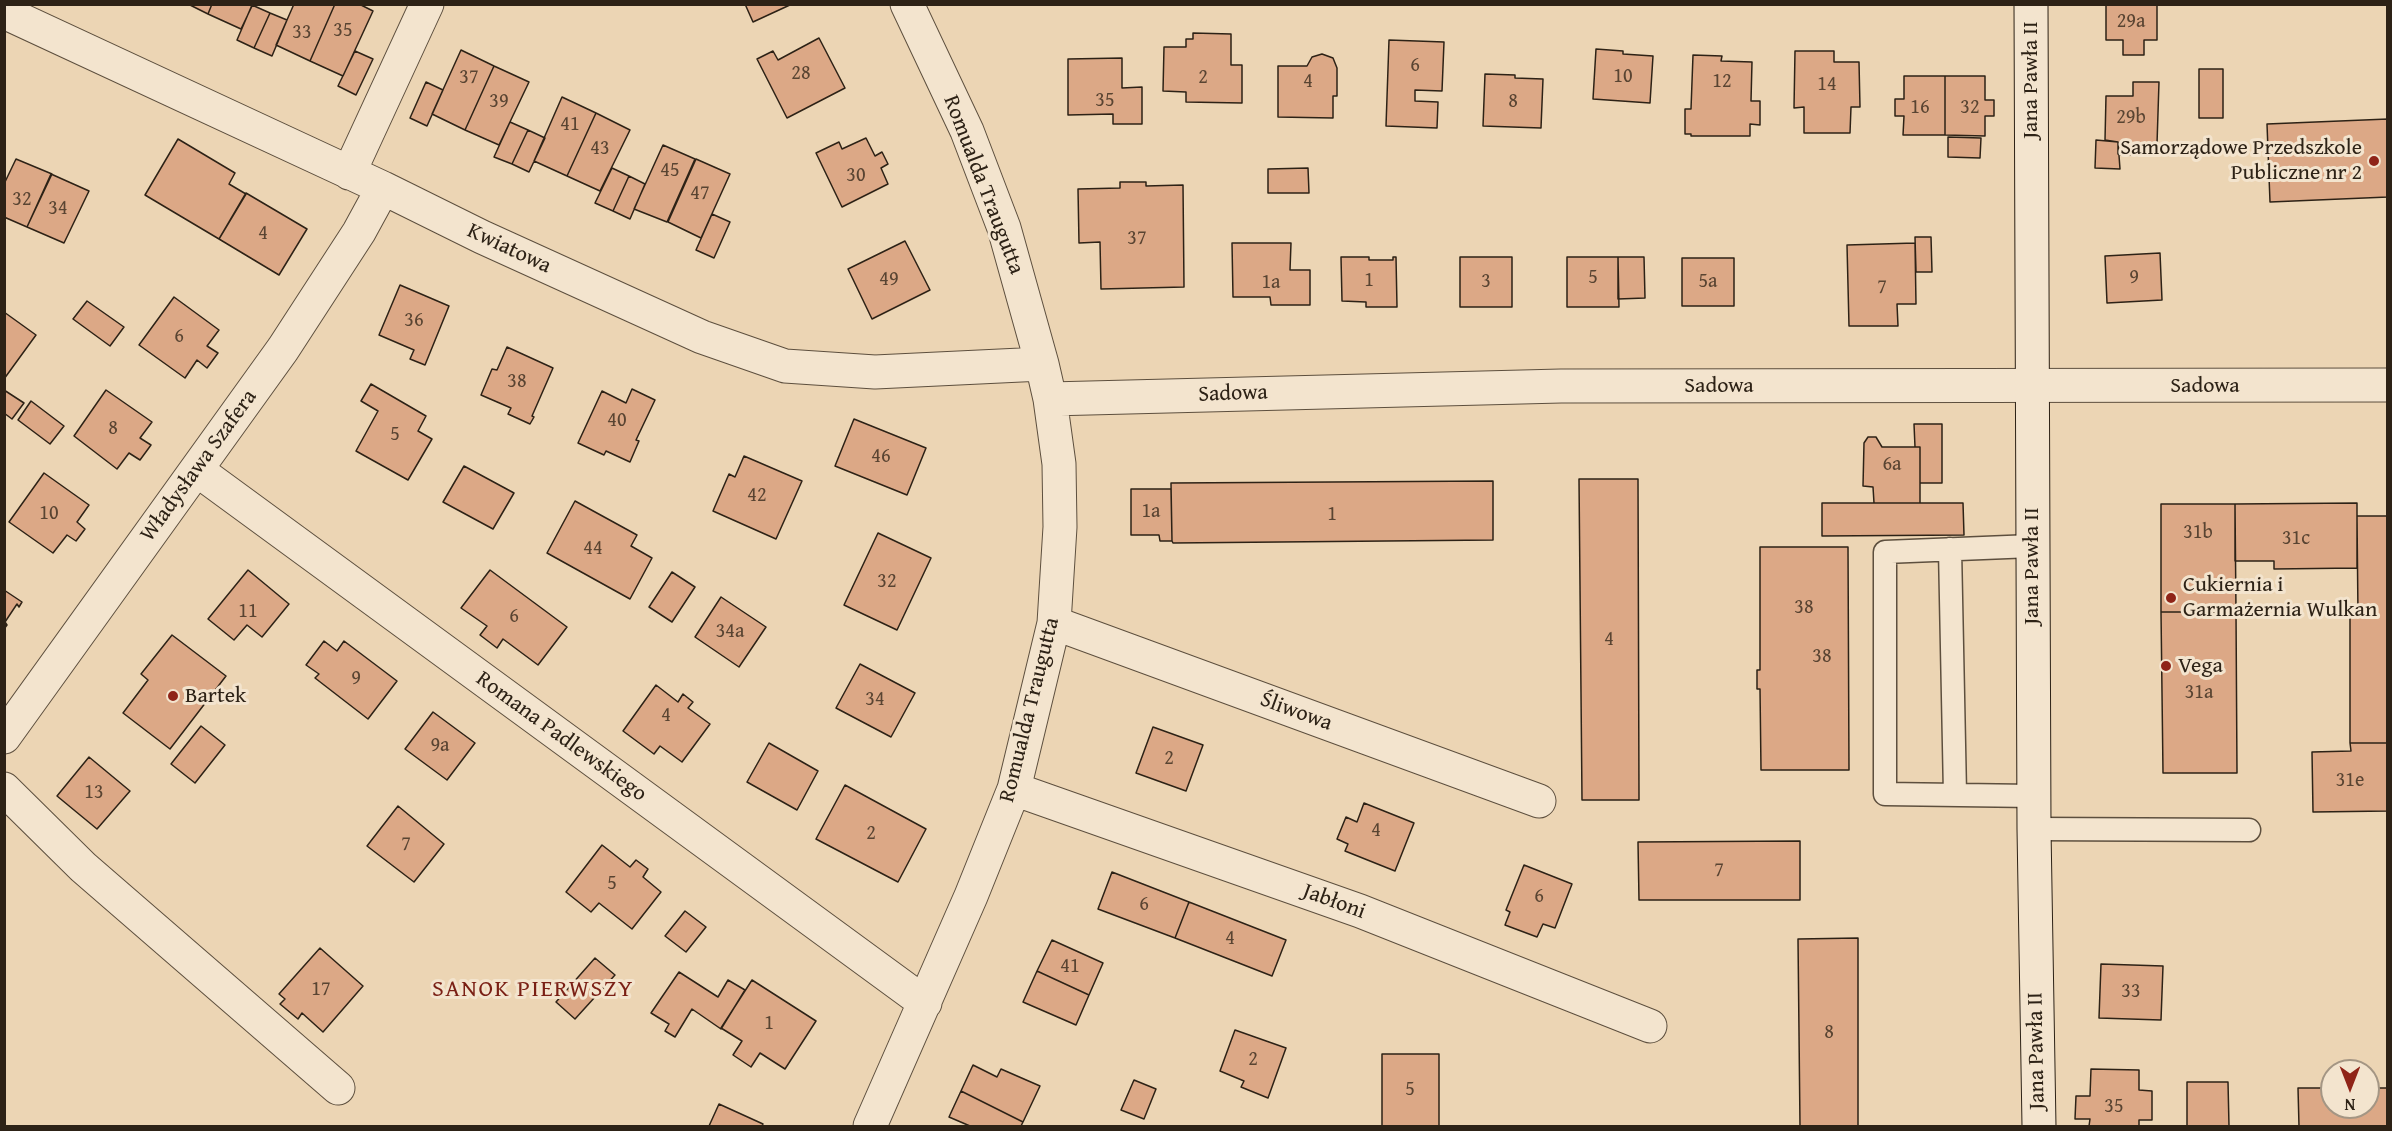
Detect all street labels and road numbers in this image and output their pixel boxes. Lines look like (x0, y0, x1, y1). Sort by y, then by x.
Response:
street label: Jana Pawła II (2018, 21, 2044, 139)
street label: Romualda Traugutta (937, 92, 1029, 278)
street label: Kwiatowa (463, 218, 555, 280)
street label: Sadowa (1684, 373, 1754, 399)
street label: Sadowa (2170, 373, 2240, 399)
street label: Sadowa (1198, 380, 1268, 408)
street label: Władysława Szafera (135, 385, 263, 547)
street label: Jana Pawła II (2019, 507, 2045, 625)
street label: Romualda Traugutta (994, 615, 1066, 805)
street label: Romana Padlewskiego (471, 666, 651, 808)
street label: Śliwowa (1256, 687, 1336, 737)
street label: Jabłoni (1299, 878, 1369, 926)
street label: Jana Pawła II (2023, 992, 2051, 1110)

